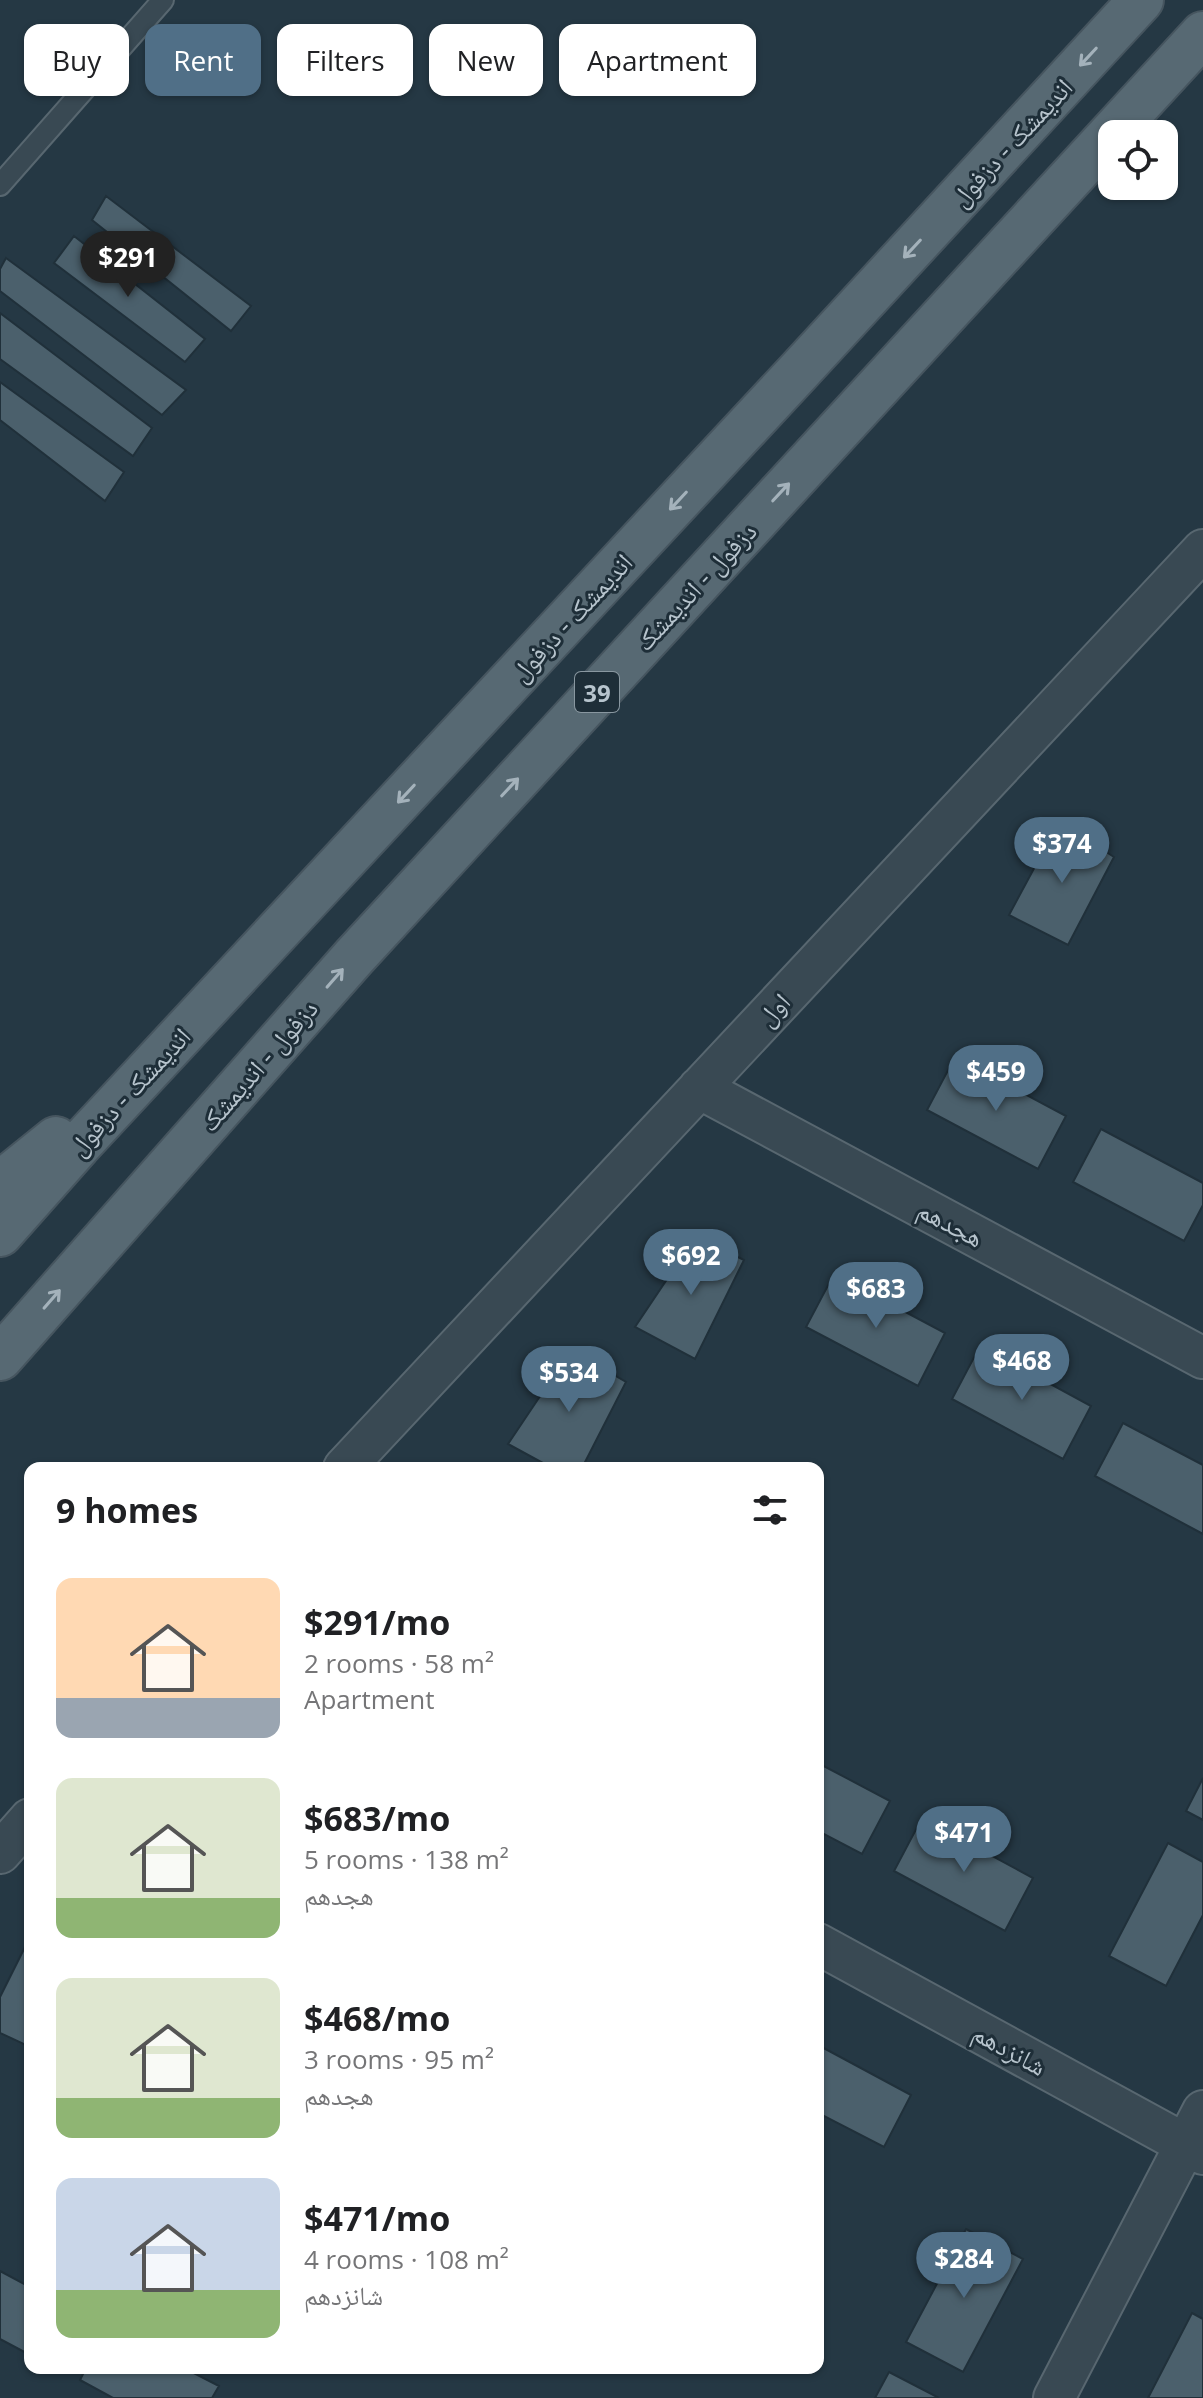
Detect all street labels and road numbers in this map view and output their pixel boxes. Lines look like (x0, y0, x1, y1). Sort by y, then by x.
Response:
street label: اندیمشک - دزفول (942, 70, 1080, 214)
street label: دزفول - اندیمشک (626, 514, 764, 658)
street label: اندیمشک - دزفول (502, 545, 640, 689)
road number: 39 (575, 672, 619, 712)
street label: اول (748, 984, 798, 1034)
street label: دزفول - اندیمشک (191, 991, 325, 1139)
street label: اندیمشک - دزفول (60, 1019, 198, 1163)
street label: هجدهم (912, 1191, 990, 1255)
street label: شانزدهم (967, 2014, 1053, 2084)

